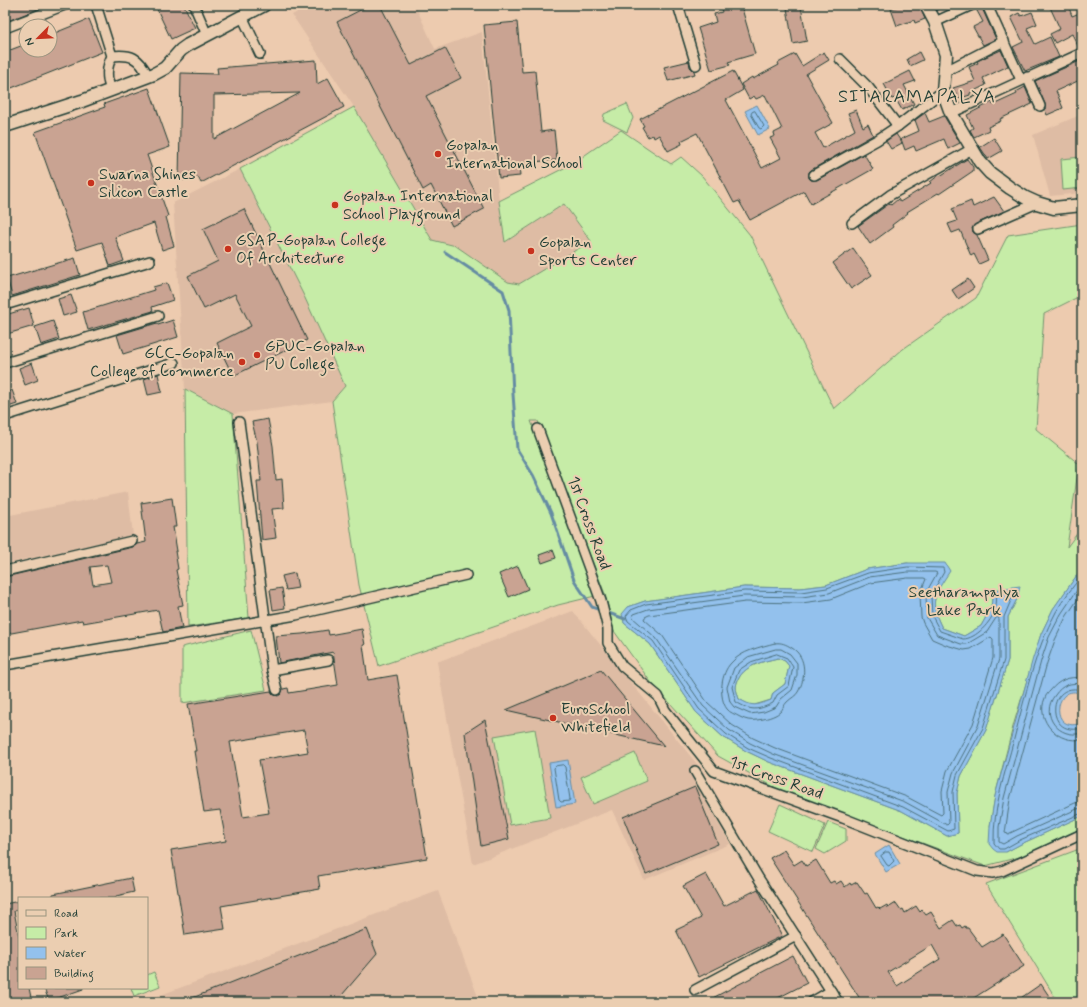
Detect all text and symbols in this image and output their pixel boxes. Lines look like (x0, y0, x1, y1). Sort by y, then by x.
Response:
north arrow (18, 18, 58, 58)
text: N (22, 35, 38, 48)
district label: SITARAMAPALYA (838, 85, 996, 109)
place label: Gopalan International School (446, 135, 583, 174)
marker: Gopalan International School (433, 149, 443, 159)
place label: Swarna Shines Silicon Castle (99, 164, 196, 203)
marker: Swarna Shines Silicon Castle (86, 178, 96, 188)
place label: Gopalan International School Playground (343, 186, 493, 226)
marker: Gopalan International School Playground (330, 200, 340, 210)
place label: GSAP-Gopalan College Of Architecture (236, 230, 387, 269)
place label: Gopalan Sports Center (539, 232, 637, 271)
marker: GSAP-Gopalan College Of Architecture (223, 244, 233, 254)
marker: Gopalan Sports Center (526, 246, 536, 256)
place label: GPUC-Gopalan PU College (265, 336, 365, 376)
place label: GCC-Gopalan College of Commerce (90, 343, 234, 382)
marker: GPUC-Gopalan PU College (252, 350, 262, 360)
marker: GCC-Gopalan College of Commerce (237, 357, 247, 367)
street label: 1st Cross Road (562, 473, 616, 573)
park label: Seetharampalya Lake Park (909, 582, 1019, 621)
place label: EuroSchool Whitefield (561, 699, 631, 738)
marker: EuroSchool Whitefield (548, 713, 558, 723)
street label: 1st Cross Road (726, 751, 826, 805)
legend (18, 897, 148, 989)
text: Road (54, 906, 78, 922)
text: Park (54, 926, 78, 942)
text: Water (54, 946, 86, 962)
text: Building (54, 966, 94, 983)

